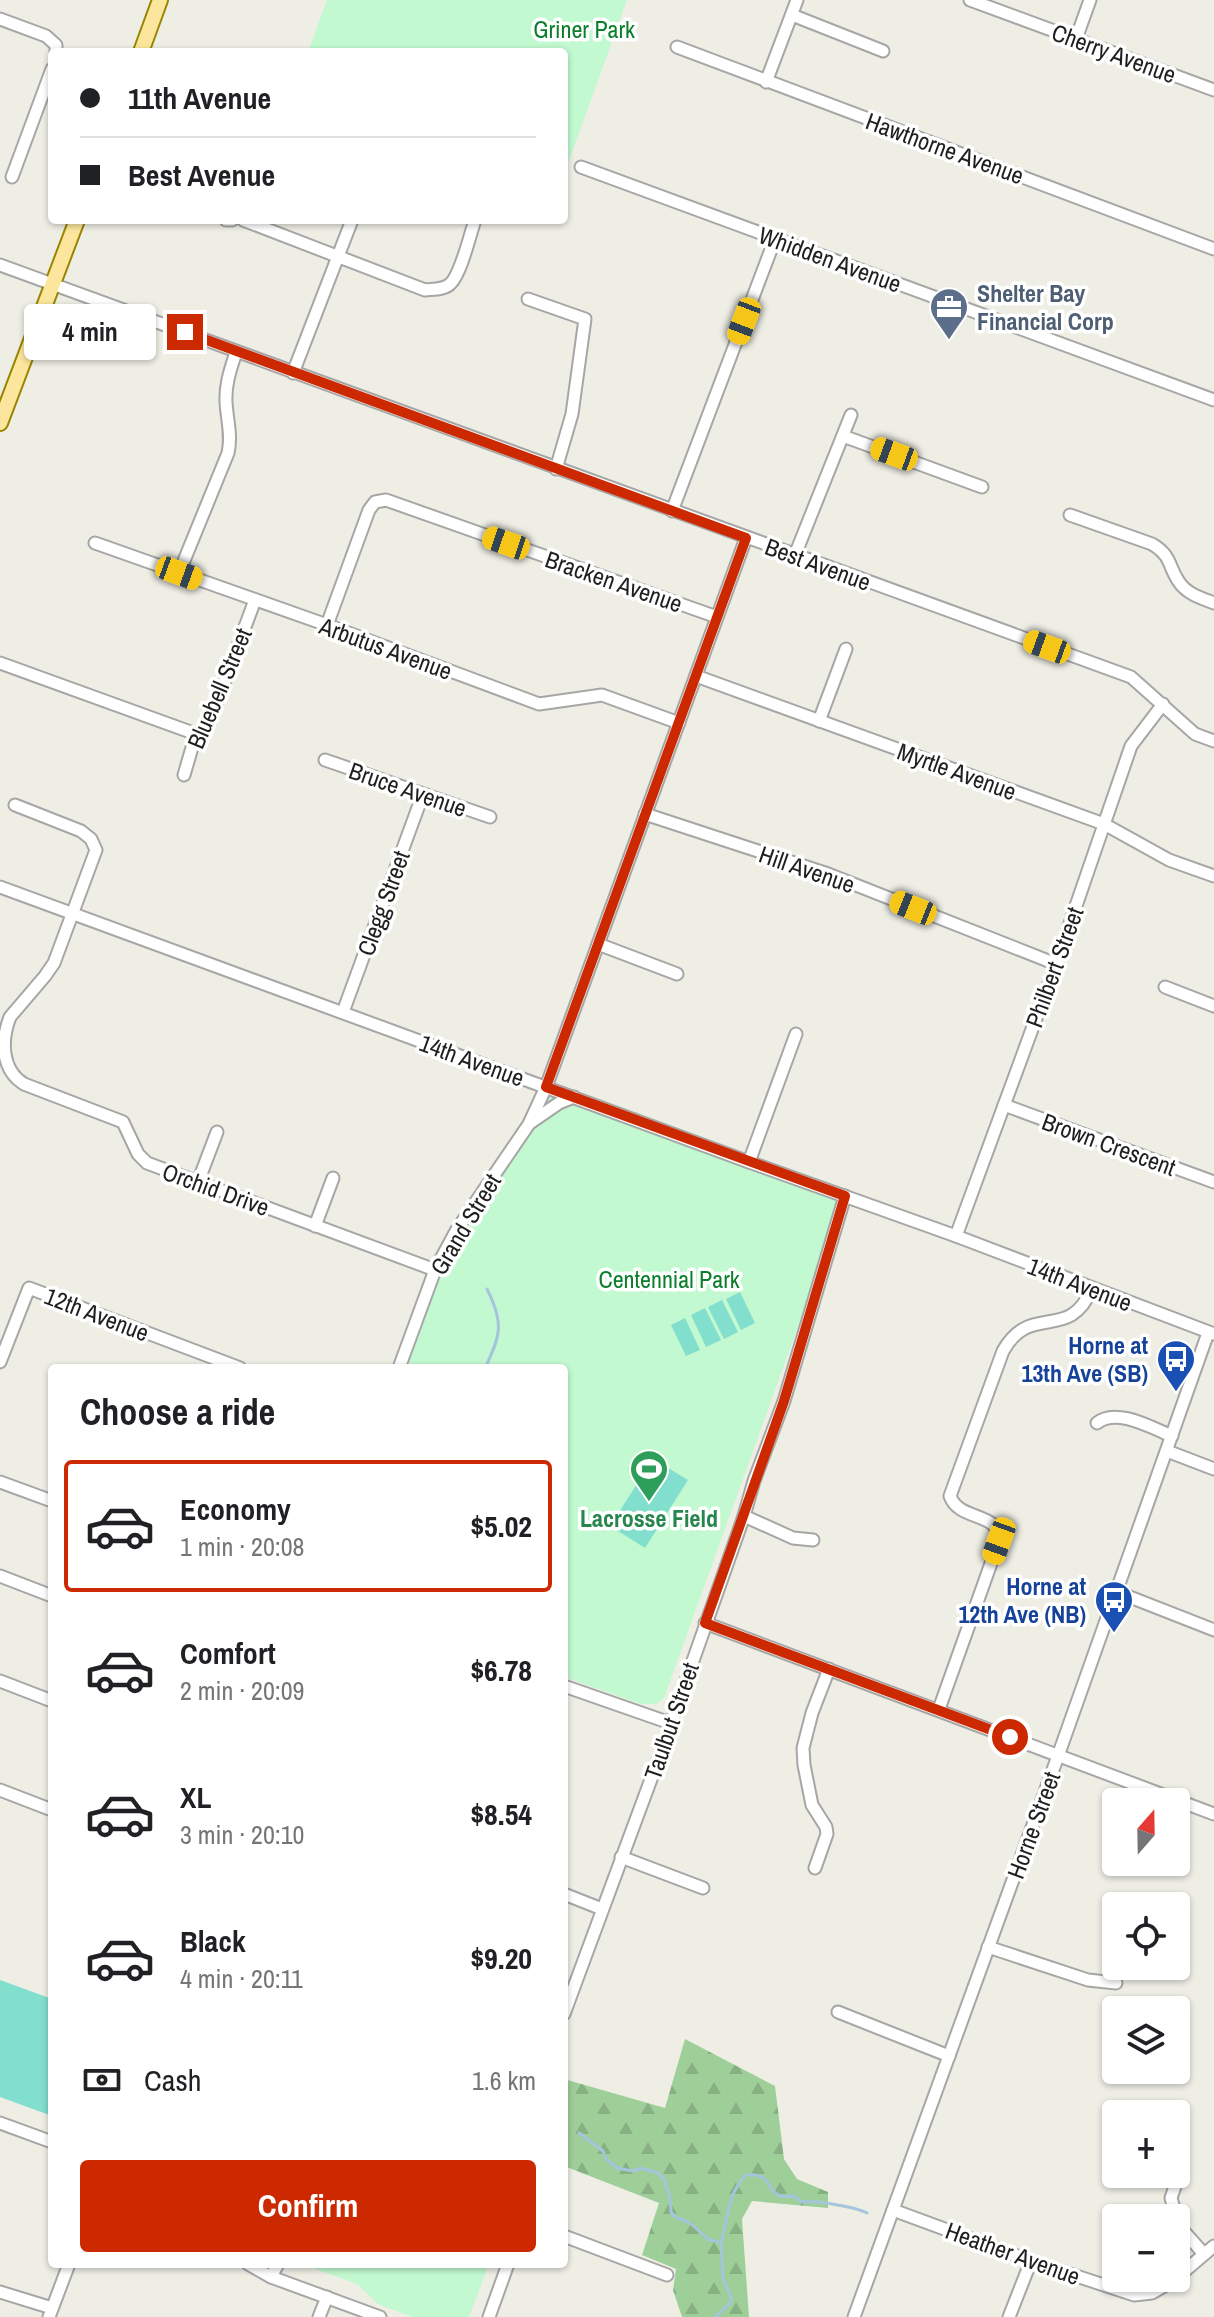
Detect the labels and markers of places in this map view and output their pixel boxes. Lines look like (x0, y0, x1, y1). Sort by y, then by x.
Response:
place label: Shelter Bay Financial Corp (977, 277, 1114, 337)
office icon: Shelter Bay Financial Corp (928, 286, 970, 341)
place label: Horne at 13th Ave (SB) (1021, 1329, 1148, 1389)
bus stop icon: Horne at 13th Ave (SB) (1155, 1338, 1197, 1393)
sports icon: Lacrosse Field (628, 1448, 670, 1503)
place label: Lacrosse Field (580, 1502, 718, 1534)
place label: Horne at 12th Ave (NB) (958, 1570, 1086, 1630)
bus stop icon: Horne at 12th Ave (NB) (1093, 1579, 1135, 1634)

